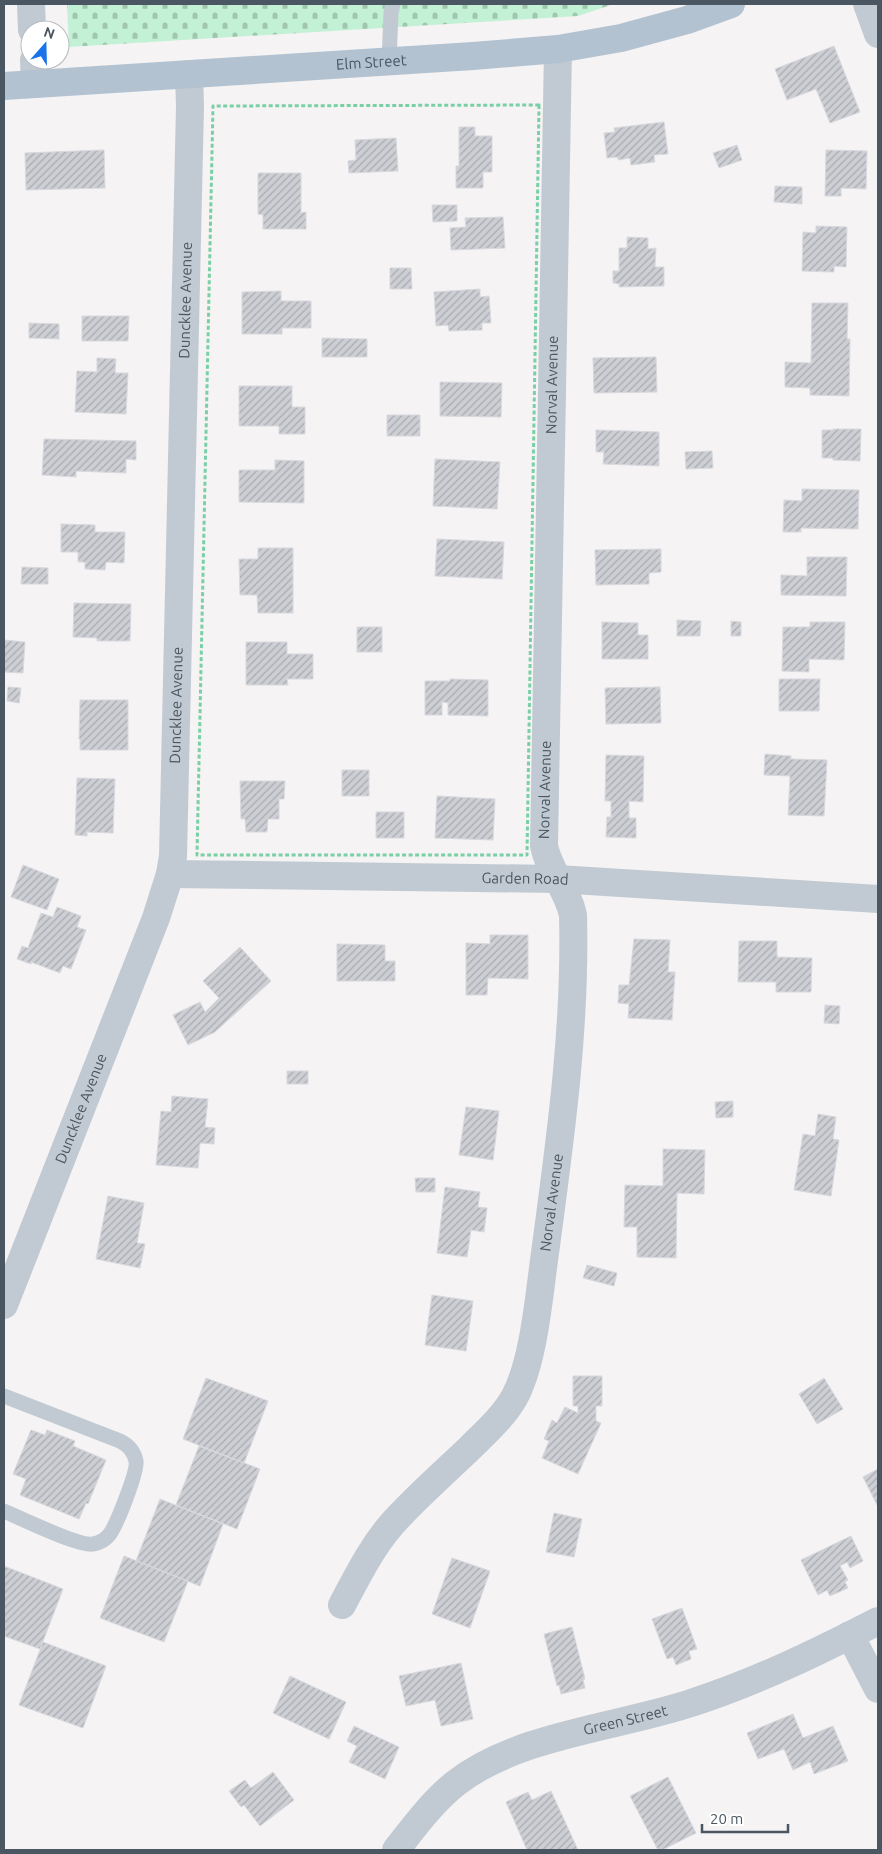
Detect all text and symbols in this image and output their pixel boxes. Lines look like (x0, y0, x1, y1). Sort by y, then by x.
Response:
north arrow (20, 20, 70, 70)
text: N (42, 23, 57, 42)
street label: Elm Street (335, 51, 407, 73)
street label: Duncklee Avenue (175, 242, 195, 359)
street label: Norval Avenue (542, 335, 561, 434)
street label: Duncklee Avenue (166, 647, 186, 764)
street label: Norval Avenue (535, 740, 554, 839)
street label: Garden Road (481, 869, 569, 888)
street label: Duncklee Avenue (51, 1051, 110, 1166)
street label: Norval Avenue (536, 1153, 566, 1252)
street label: Green Street (581, 1701, 669, 1738)
scale bar (702, 1802, 788, 1834)
text: 20 m (710, 1810, 743, 1827)

